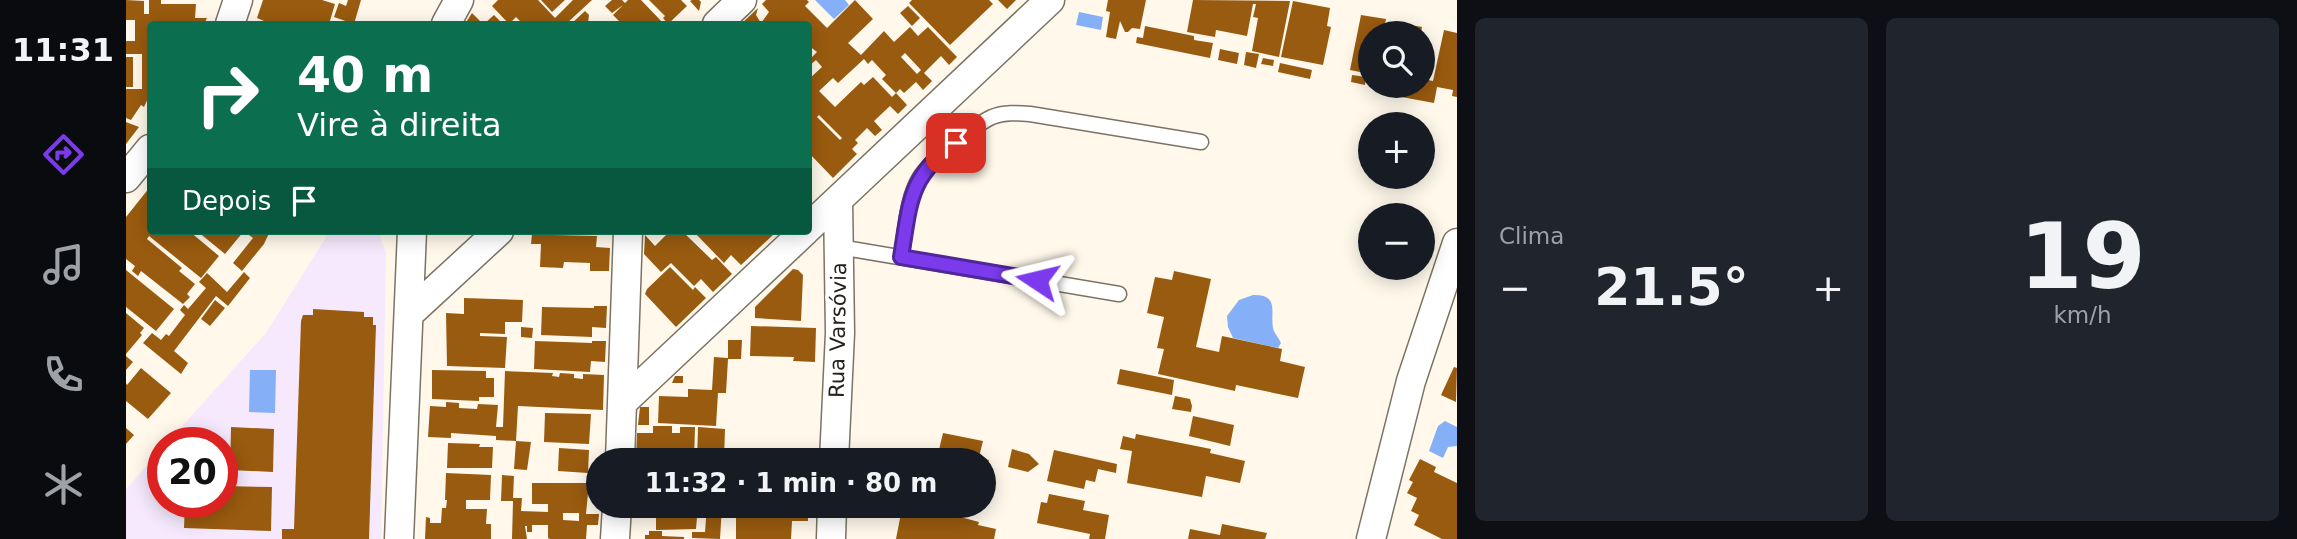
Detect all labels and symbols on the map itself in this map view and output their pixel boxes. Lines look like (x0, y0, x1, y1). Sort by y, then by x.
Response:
pin (926, 113, 986, 173)
position arrow (1000, 243, 1074, 317)
street label: Rua Varsóvia (825, 262, 851, 398)
speed limit sign: 20 (147, 427, 238, 518)

